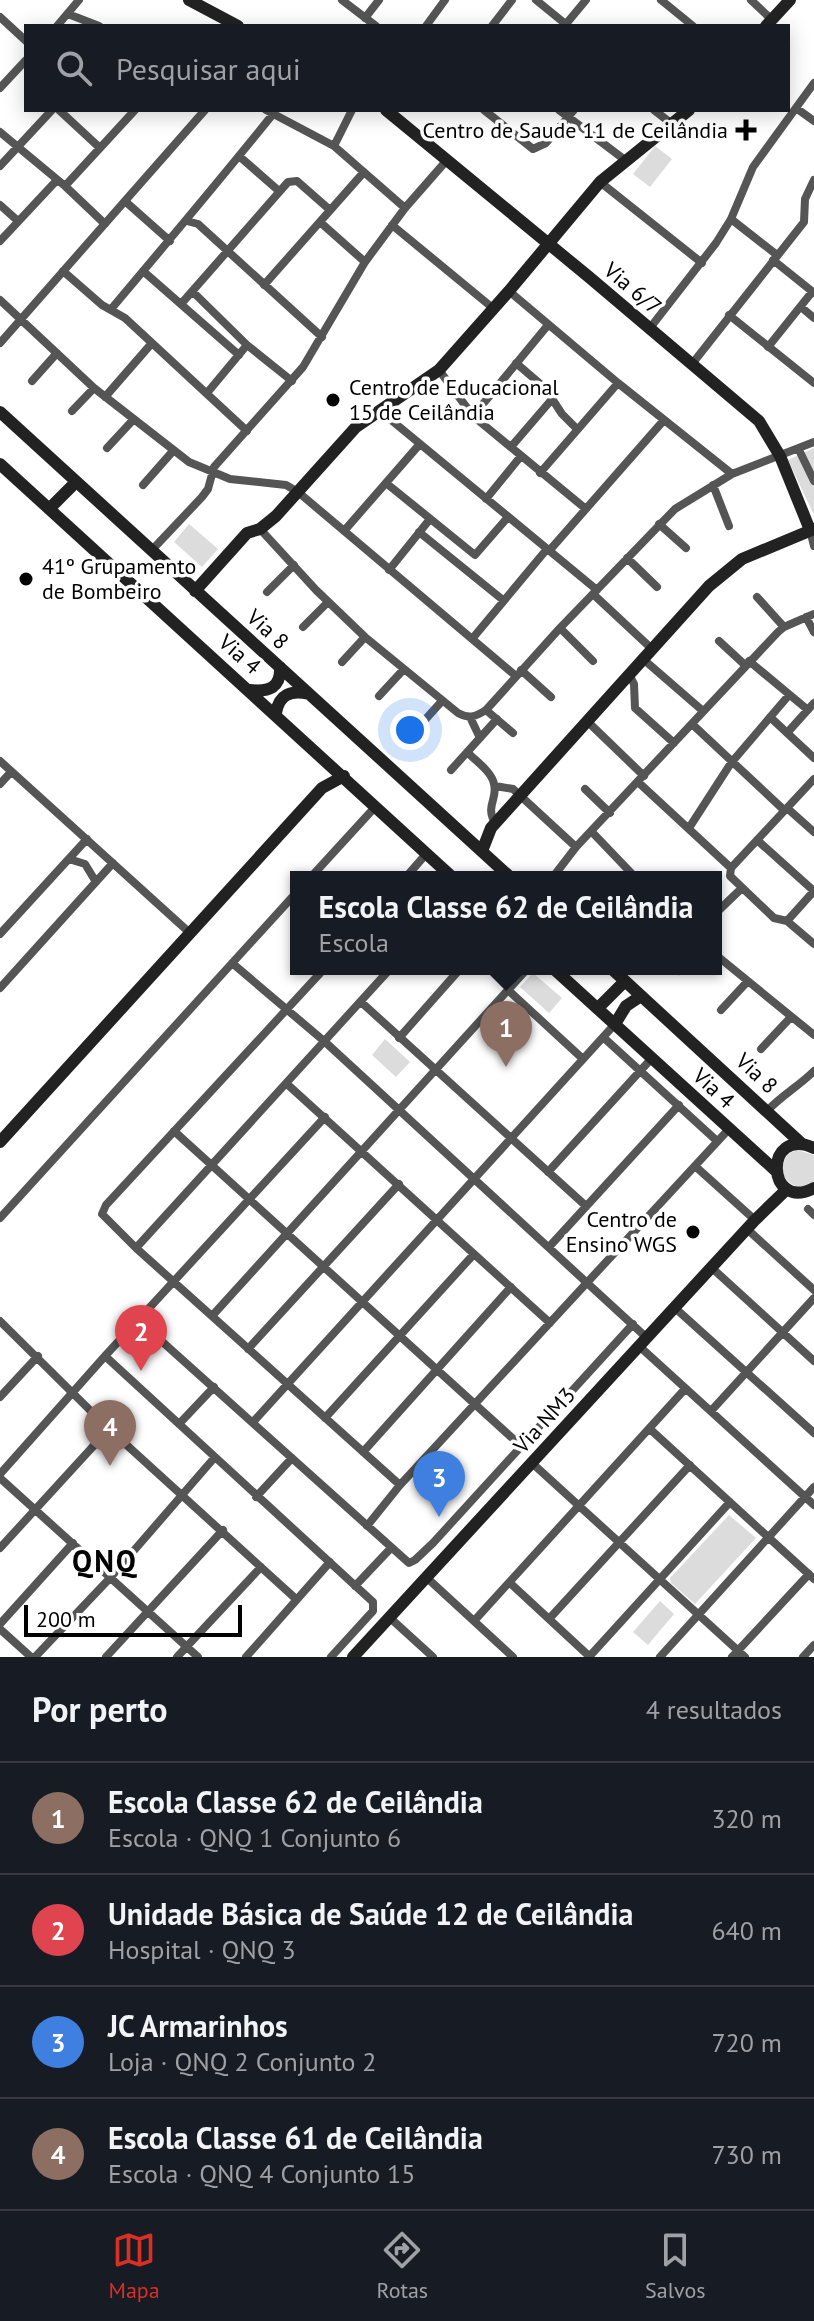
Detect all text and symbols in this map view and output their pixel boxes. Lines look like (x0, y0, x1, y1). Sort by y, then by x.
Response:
search box (24, 24, 790, 112)
icon: search (52, 46, 96, 90)
text: Pesquisar aqui (116, 49, 301, 88)
place label: Centro de Saude 11 de Ceilândia (423, 116, 728, 144)
marker: Centro de Saude 11 de Ceilândia (735, 119, 757, 141)
street label: Via 6/7 (598, 255, 668, 320)
place label: Centro de Educacional 15 de Ceilândia (349, 373, 559, 426)
marker: Centro de Educacional 15 de Ceilândia (324, 391, 342, 409)
place label: 41º Grupamento de Bombeiro (42, 552, 196, 605)
marker: 41º Grupamento de Bombeiro (17, 570, 35, 588)
street label: Via 8 (240, 602, 295, 655)
street label: Via 4 (212, 627, 267, 680)
your location (390, 710, 430, 750)
popup (290, 871, 722, 975)
text: Escola Classe 62 de Ceilândia (319, 887, 693, 926)
text: Escola (319, 926, 389, 959)
pin: 1 (480, 1001, 532, 1067)
street label: Via 8 (729, 1046, 784, 1099)
street label: Via 4 (686, 1061, 741, 1114)
place label: Centro de Ensino WGS (566, 1205, 677, 1258)
marker: Centro de Ensino WGS (684, 1223, 702, 1241)
pin: 2 (115, 1305, 167, 1371)
street label: Via NM3 (506, 1381, 581, 1460)
pin: 4 (84, 1400, 136, 1466)
pin: 3 (413, 1451, 465, 1517)
district label: QNQ (72, 1541, 138, 1580)
scale bar (24, 1601, 242, 1637)
text: 200 m (36, 1605, 96, 1633)
text: Por perto (32, 1687, 168, 1731)
text: 4 resultados (646, 1693, 782, 1726)
text: Escola Classe 62 de Ceilândia (108, 1782, 483, 1821)
text: 1 (51, 1802, 65, 1835)
text: 320 m (711, 1802, 782, 1835)
text: Escola · QNQ 1 Conjunto 6 (108, 1821, 401, 1854)
text: Unidade Básica de Saúde 12 de Ceilândia (108, 1894, 633, 1933)
text: 2 (51, 1914, 65, 1947)
text: 640 m (711, 1914, 782, 1947)
text: Hospital · QNQ 3 (108, 1933, 296, 1966)
text: JC Armarinhos (108, 2006, 288, 2045)
text: 3 (51, 2026, 65, 2059)
text: 720 m (711, 2026, 782, 2059)
text: Loja · QNQ 2 Conjunto 2 (108, 2045, 376, 2078)
text: Escola Classe 61 de Ceilândia (108, 2118, 483, 2157)
text: 4 (51, 2138, 65, 2171)
text: 730 m (711, 2138, 782, 2171)
text: Escola · QNQ 4 Conjunto 15 (108, 2157, 415, 2190)
tab: Mapa (108, 2228, 160, 2304)
tab: Rotas (377, 2228, 428, 2304)
tab: Salvos (645, 2228, 706, 2304)

